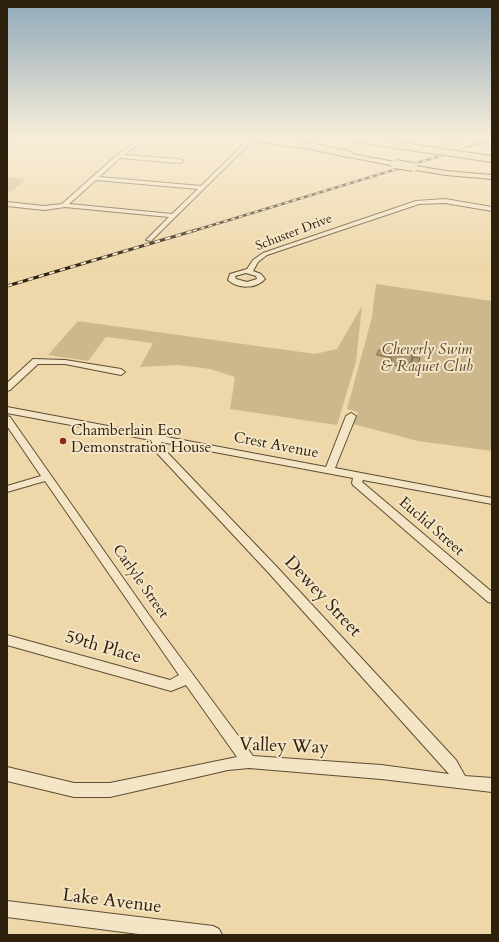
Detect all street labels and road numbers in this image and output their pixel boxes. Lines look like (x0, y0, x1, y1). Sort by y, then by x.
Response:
street label: Schuster Drive (254, 211, 334, 255)
street label: Crest Avenue (232, 429, 320, 463)
street label: Euclid Street (395, 494, 467, 560)
street label: Carlyle Street (108, 542, 172, 622)
street label: Dewey Street (279, 552, 365, 642)
street label: 59th Place (62, 627, 144, 669)
street label: Valley Way (239, 735, 329, 759)
street label: Lake Avenue (61, 885, 163, 919)

